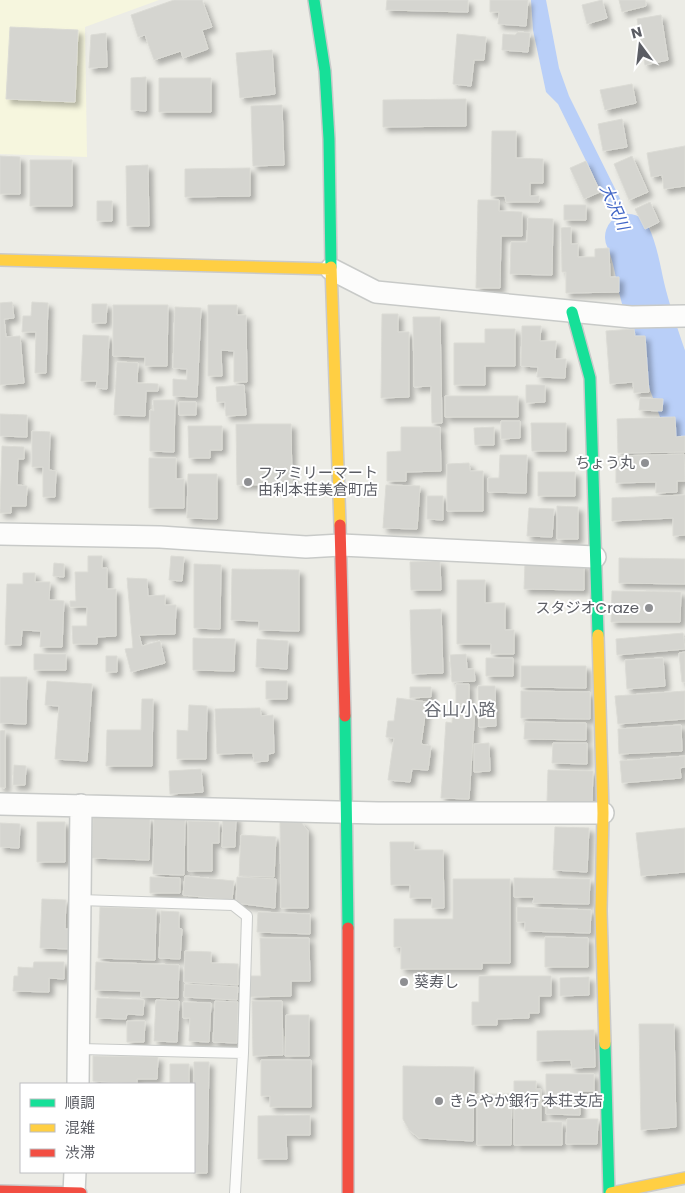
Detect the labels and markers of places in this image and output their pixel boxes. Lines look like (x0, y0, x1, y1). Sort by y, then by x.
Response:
place label: ちょう丸 (575, 452, 635, 473)
marker: ちょう丸 (639, 457, 651, 469)
place label: ファミリーマート 由利本荘美倉町店 (258, 462, 378, 500)
marker: ファミリーマート 由利本荘美倉町店 (242, 476, 254, 488)
place label: スタジオCraze (536, 597, 639, 618)
marker: スタジオCraze (643, 602, 655, 614)
place label: 葵寿し (414, 971, 459, 992)
marker: 葵寿し (398, 976, 410, 988)
place label: きらやか銀行 本荘支店 (449, 1090, 603, 1111)
marker: きらやか銀行 本荘支店 (433, 1095, 445, 1107)

